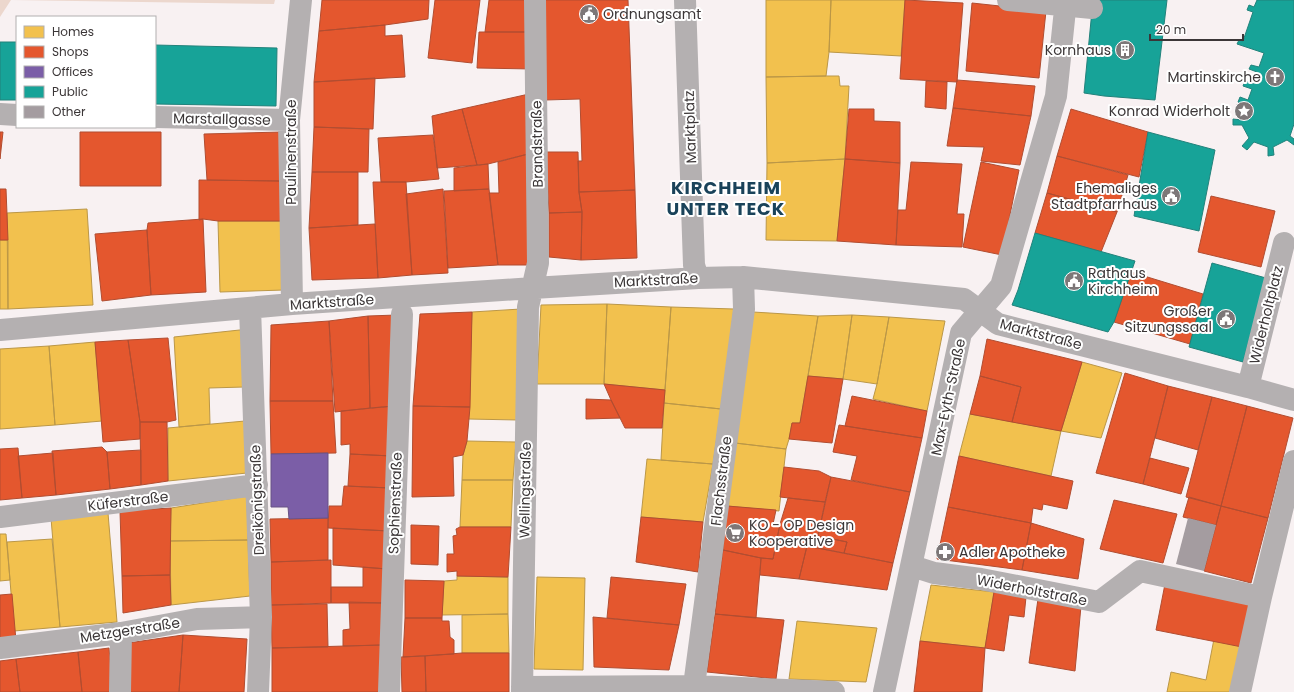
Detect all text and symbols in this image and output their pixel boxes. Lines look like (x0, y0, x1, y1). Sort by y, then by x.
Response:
public building icon: Ordnungsamt (578, 3, 600, 25)
place label: Ordnungsamt (603, 4, 701, 24)
legend (16, 16, 156, 128)
scale bar (1150, 16, 1243, 42)
text: 20 m (1156, 21, 1186, 38)
text: Homes (52, 23, 94, 40)
building icon: Kornhaus (1114, 39, 1136, 61)
place label: Kornhaus (1045, 40, 1111, 60)
text: Shops (52, 43, 89, 60)
text: Offices (52, 63, 93, 80)
church icon: Martinskirche (1264, 66, 1286, 88)
place label: Martinskirche (1167, 67, 1261, 87)
text: Public (52, 83, 88, 100)
street label: Marktplatz (679, 90, 701, 164)
street label: Paulinenstraße (281, 99, 301, 205)
street label: Brandstraße (526, 100, 548, 188)
place icon: Konrad Widerholt (1233, 100, 1255, 122)
place label: Konrad Widerholt (1109, 101, 1230, 121)
text: Other (52, 103, 86, 120)
street label: Marstallgasse (173, 108, 271, 130)
district label: KIRCHHEIM UNTER TECK (667, 175, 785, 221)
place label: Ehemaliges Stadtpfarrhaus (1051, 178, 1157, 214)
public building icon: Ehemaliges Stadtpfarrhaus (1160, 185, 1182, 207)
place label: Rathaus Kirchheim (1088, 263, 1158, 299)
street label: Widerholtplatz (1244, 264, 1288, 366)
street label: Marktstraße (613, 268, 699, 292)
public building icon: Rathaus Kirchheim (1063, 270, 1085, 292)
street label: Marktstraße (289, 289, 375, 315)
place label: Großer Sitzungssaal (1125, 301, 1212, 337)
public building icon: Großer Sitzungssaal (1215, 308, 1237, 330)
street label: Marktstraße (998, 313, 1085, 355)
street label: Max-Eyth-Straße (926, 336, 970, 457)
street label: Flachsstraße (706, 435, 736, 527)
street label: Wellingstraße (514, 441, 536, 538)
street label: Dreikönigstraße (245, 444, 269, 556)
street label: Sophienstraße (383, 451, 407, 554)
street label: Küferstraße (86, 486, 170, 516)
place label: KO - OP Design Kooperative (749, 515, 854, 551)
supermarket icon: KO - OP Design Kooperative (724, 522, 746, 544)
pharmacy icon: Adler Apotheke (934, 541, 956, 563)
place label: Adler Apotheke (959, 542, 1066, 562)
street label: Widerholtstraße (975, 569, 1089, 611)
street label: Metzgerstraße (79, 612, 182, 648)

